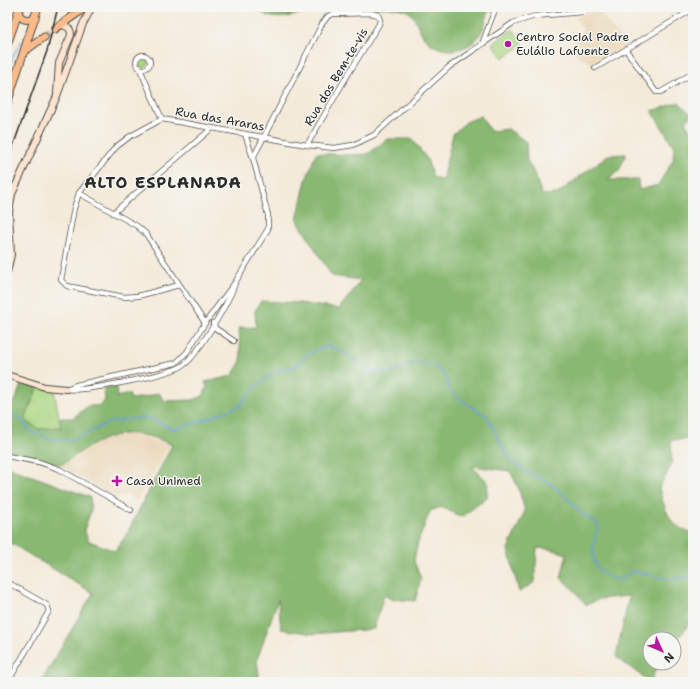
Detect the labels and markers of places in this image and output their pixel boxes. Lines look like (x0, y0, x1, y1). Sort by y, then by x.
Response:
place label: Centro Social Padre Eulálio Lafuente (516, 29, 630, 59)
marker: Centro Social Padre Eulálio Lafuente (503, 39, 513, 49)
place label: Casa Unimed (126, 473, 201, 489)
marker: Casa Unimed (111, 475, 123, 487)

